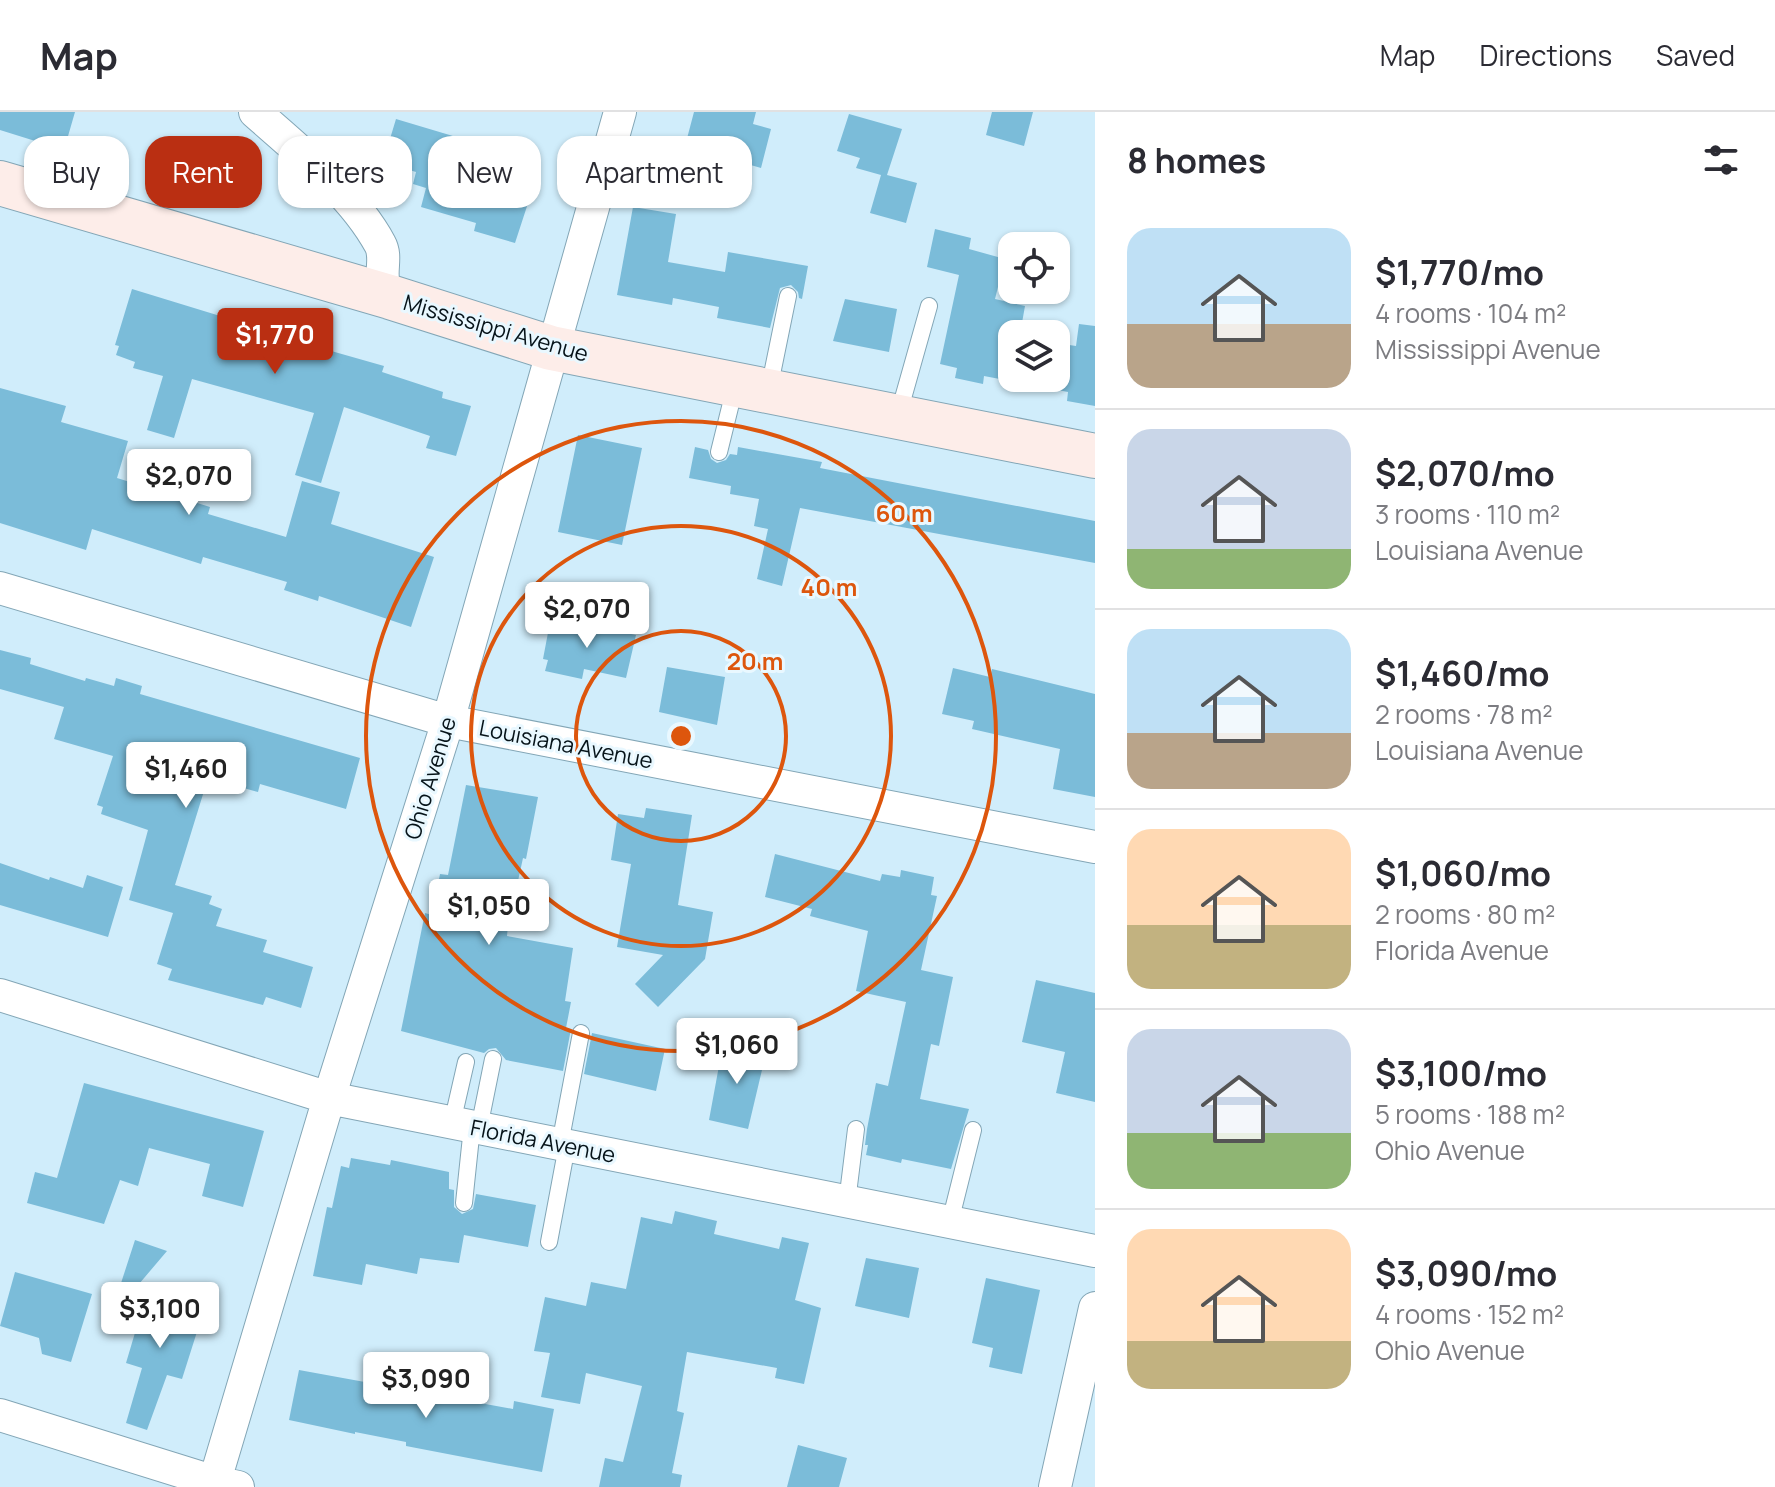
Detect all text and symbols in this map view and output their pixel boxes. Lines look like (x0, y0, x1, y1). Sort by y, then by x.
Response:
text: Map (40, 29, 118, 81)
text: Map (1380, 36, 1435, 74)
text: Directions (1479, 36, 1612, 74)
text: Saved (1656, 36, 1735, 74)
chip: Buy (24, 136, 129, 208)
chip: Rent (145, 136, 262, 208)
chip: Filters (278, 136, 412, 208)
chip: New (428, 136, 541, 208)
chip: Apartment (557, 136, 752, 208)
text: 8 homes (1127, 137, 1266, 183)
icon: filters (1699, 138, 1743, 182)
map controls (998, 232, 1070, 392)
button: locate (998, 232, 1070, 304)
text: $1,770/mo (1375, 249, 1544, 295)
icon: home (1191, 260, 1287, 356)
street label: Mississippi Avenue (400, 287, 592, 369)
text: 4 rooms · 104 m² (1375, 295, 1566, 331)
pin: $1,770 (210, 308, 340, 376)
text: $1,770 (235, 316, 315, 352)
button: layers (998, 320, 1070, 392)
text: Mississippi Avenue (1375, 331, 1601, 367)
pin: $2,070 (124, 449, 254, 517)
text: $2,070/mo (1375, 450, 1555, 496)
text: $2,070 (145, 457, 233, 493)
icon: home (1191, 461, 1287, 557)
text: 60 m (875, 496, 933, 529)
text: 3 rooms · 110 m² (1375, 496, 1560, 532)
text: Louisiana Avenue (1375, 532, 1583, 568)
text: 40 m (801, 570, 857, 603)
pin: $2,070 (522, 582, 652, 650)
text: $2,070 (543, 590, 631, 626)
text: 20 m (727, 644, 783, 677)
text: $1,460/mo (1375, 650, 1549, 696)
icon: home (1191, 661, 1287, 757)
text: 2 rooms · 78 m² (1375, 696, 1553, 732)
street label: Louisiana Avenue (477, 712, 656, 776)
street label: Ohio Avenue (397, 713, 463, 843)
centre of rings (667, 722, 695, 750)
text: Louisiana Avenue (1375, 732, 1583, 768)
pin: $1,460 (121, 742, 251, 810)
text: $1,460 (144, 750, 228, 786)
text: $1,060/mo (1375, 850, 1551, 896)
icon: home (1191, 861, 1287, 957)
pin: $1,050 (424, 879, 554, 947)
text: $1,050 (447, 887, 531, 923)
text: 2 rooms · 80 m² (1375, 896, 1555, 932)
text: Florida Avenue (1375, 932, 1549, 968)
pin: $1,060 (672, 1018, 802, 1086)
text: $1,060 (695, 1026, 779, 1062)
text: $3,100/mo (1375, 1050, 1547, 1096)
icon: home (1191, 1061, 1287, 1157)
text: 5 rooms · 188 m² (1375, 1096, 1565, 1132)
street label: Florida Avenue (468, 1112, 618, 1170)
text: Ohio Avenue (1375, 1132, 1525, 1168)
text: $3,090/mo (1375, 1250, 1557, 1296)
icon: home (1191, 1261, 1287, 1357)
pin: $3,100 (95, 1282, 225, 1350)
text: $3,100 (119, 1290, 201, 1326)
text: 4 rooms · 152 m² (1375, 1296, 1564, 1332)
text: Ohio Avenue (1375, 1332, 1525, 1368)
pin: $3,090 (361, 1352, 491, 1420)
text: $3,090 (381, 1360, 471, 1396)

